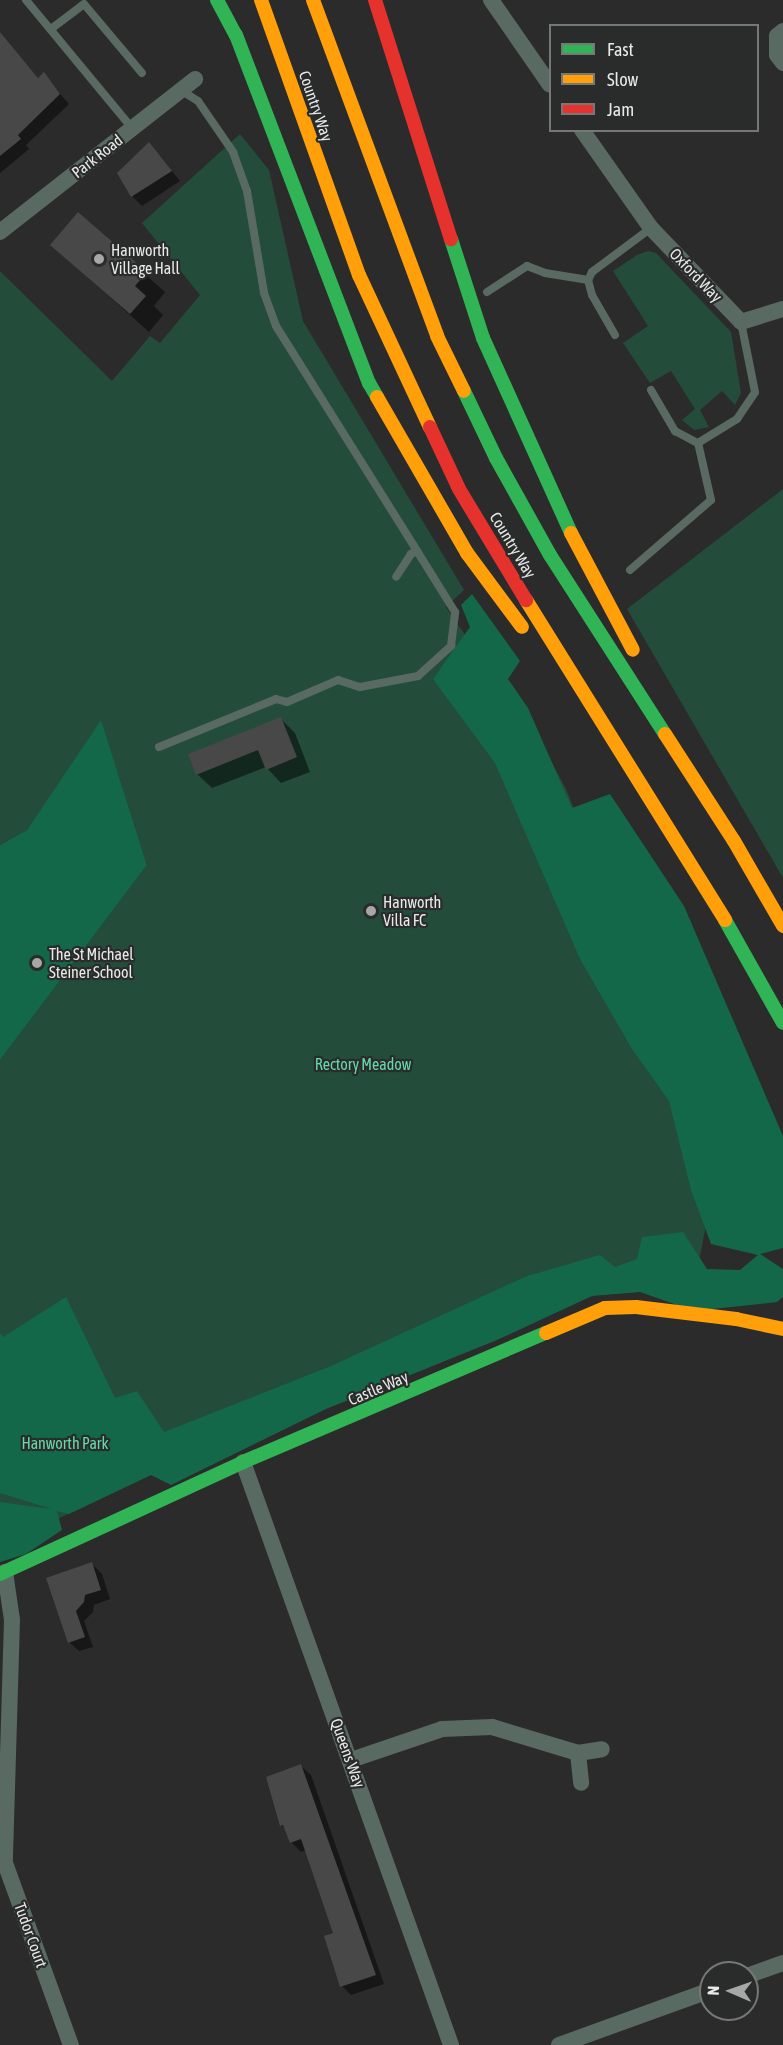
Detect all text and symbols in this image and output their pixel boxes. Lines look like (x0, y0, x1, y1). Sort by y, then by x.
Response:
legend (549, 24, 759, 132)
text: Fast (607, 39, 634, 60)
street label: Country Way (295, 68, 337, 144)
text: Slow (607, 69, 638, 90)
text: Jam (607, 99, 634, 120)
street label: Park Road (68, 130, 126, 182)
place label: Hanworth Village Hall (111, 240, 180, 278)
street label: Oxford Way (666, 244, 726, 306)
marker: Hanworth Village Hall (92, 252, 106, 266)
street label: Country Way (486, 509, 540, 581)
place label: Hanworth Villa FC (383, 892, 441, 930)
marker: Hanworth Villa FC (364, 904, 378, 918)
place label: The St Michael Steiner School (49, 944, 133, 982)
marker: The St Michael Steiner School (30, 956, 44, 970)
park label: Rectory Meadow (315, 1054, 411, 1074)
street label: Castle Way (345, 1367, 411, 1409)
park label: Hanworth Park (21, 1433, 109, 1453)
street label: Queens Way (327, 1716, 369, 1790)
street label: Tudor Court (10, 1900, 52, 1970)
north arrow (699, 1961, 759, 2021)
text: N (704, 1985, 722, 1995)

